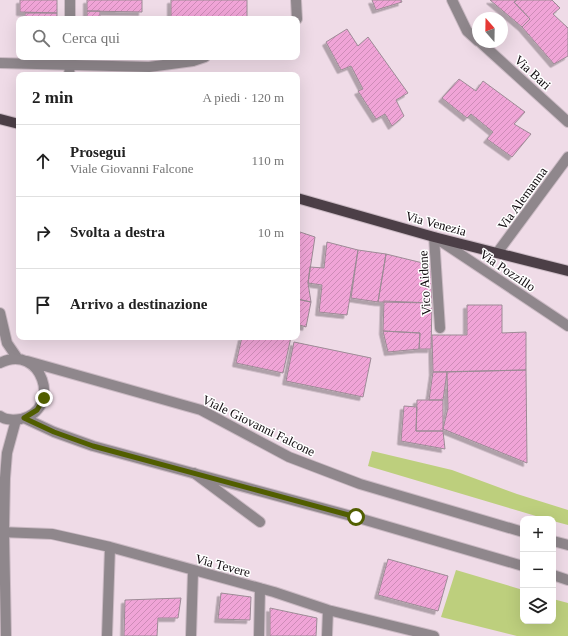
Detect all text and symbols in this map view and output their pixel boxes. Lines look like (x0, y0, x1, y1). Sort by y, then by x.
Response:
north arrow (472, 12, 508, 48)
search box (16, 16, 300, 60)
icon: search (30, 27, 52, 49)
text: Cerca qui (62, 30, 120, 46)
street label: Via Bari (511, 52, 554, 93)
text: 2 min (32, 88, 73, 107)
text: A piedi · 120 m (202, 90, 284, 105)
text: Prosegui (70, 144, 126, 160)
icon: ahead (32, 150, 54, 172)
text: 110 m (252, 153, 284, 168)
text: Viale Giovanni Falcone (70, 161, 193, 176)
street label: Via Alemanna (495, 164, 550, 233)
street label: Via Venezia (404, 208, 468, 239)
icon: right (32, 222, 54, 244)
text: Svolta a destra (70, 224, 165, 240)
text: 10 m (258, 225, 284, 240)
street label: Via Pozzillo (477, 246, 538, 294)
street label: Vico Aidone (415, 250, 434, 316)
icon: arrive (32, 294, 54, 316)
text: Arrivo a destinazione (70, 296, 207, 312)
route end (35, 389, 53, 407)
street label: Viale Giovanni Falcone (200, 392, 318, 459)
route start (347, 508, 365, 526)
map controls (520, 516, 556, 624)
button: + (520, 516, 556, 552)
street label: Via Tevere (194, 551, 252, 580)
button: − (520, 552, 556, 588)
button: layers (520, 588, 556, 624)

